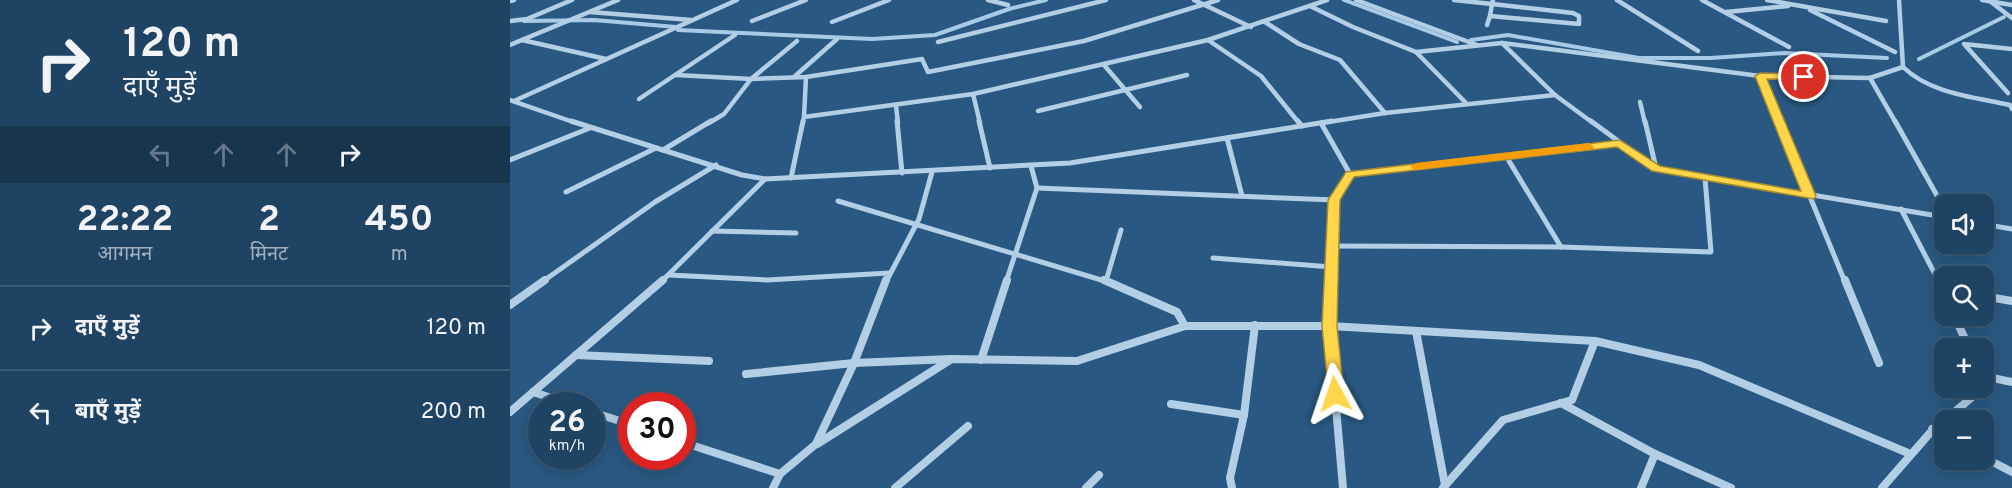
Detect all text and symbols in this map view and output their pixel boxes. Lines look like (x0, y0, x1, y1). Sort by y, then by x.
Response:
text: 120 m (123, 19, 240, 72)
icon: right (24, 24, 102, 102)
pin (1778, 51, 1829, 102)
icon: arrive (1787, 60, 1820, 93)
text: दाएँ मुड़ें (123, 71, 196, 105)
icon: left (144, 138, 177, 171)
icon: ahead (207, 138, 240, 171)
icon: ahead (270, 138, 303, 171)
icon: right (333, 138, 366, 171)
map controls (1934, 194, 1994, 470)
button: sound (1934, 194, 1994, 254)
text: 22:22 (77, 198, 173, 244)
text: 2 (258, 198, 280, 244)
text: 450 (365, 198, 433, 244)
text: आगमन (98, 242, 152, 268)
text: मिनट (250, 242, 288, 268)
text: m (391, 242, 408, 268)
button: search (1934, 266, 1994, 326)
icon: right (24, 312, 57, 345)
text: दाएँ मुड़ें (75, 315, 140, 342)
text: 120 m (426, 315, 486, 342)
button: + (1934, 338, 1994, 398)
position arrow (1303, 362, 1367, 426)
speed limit sign: 30 (618, 392, 696, 470)
icon: left (24, 396, 57, 429)
text: बाएँ मुड़ें (75, 399, 141, 426)
text: 200 m (421, 399, 486, 426)
text: 26 (549, 405, 585, 442)
button: − (1934, 410, 1994, 470)
text: km/h (549, 437, 585, 456)

